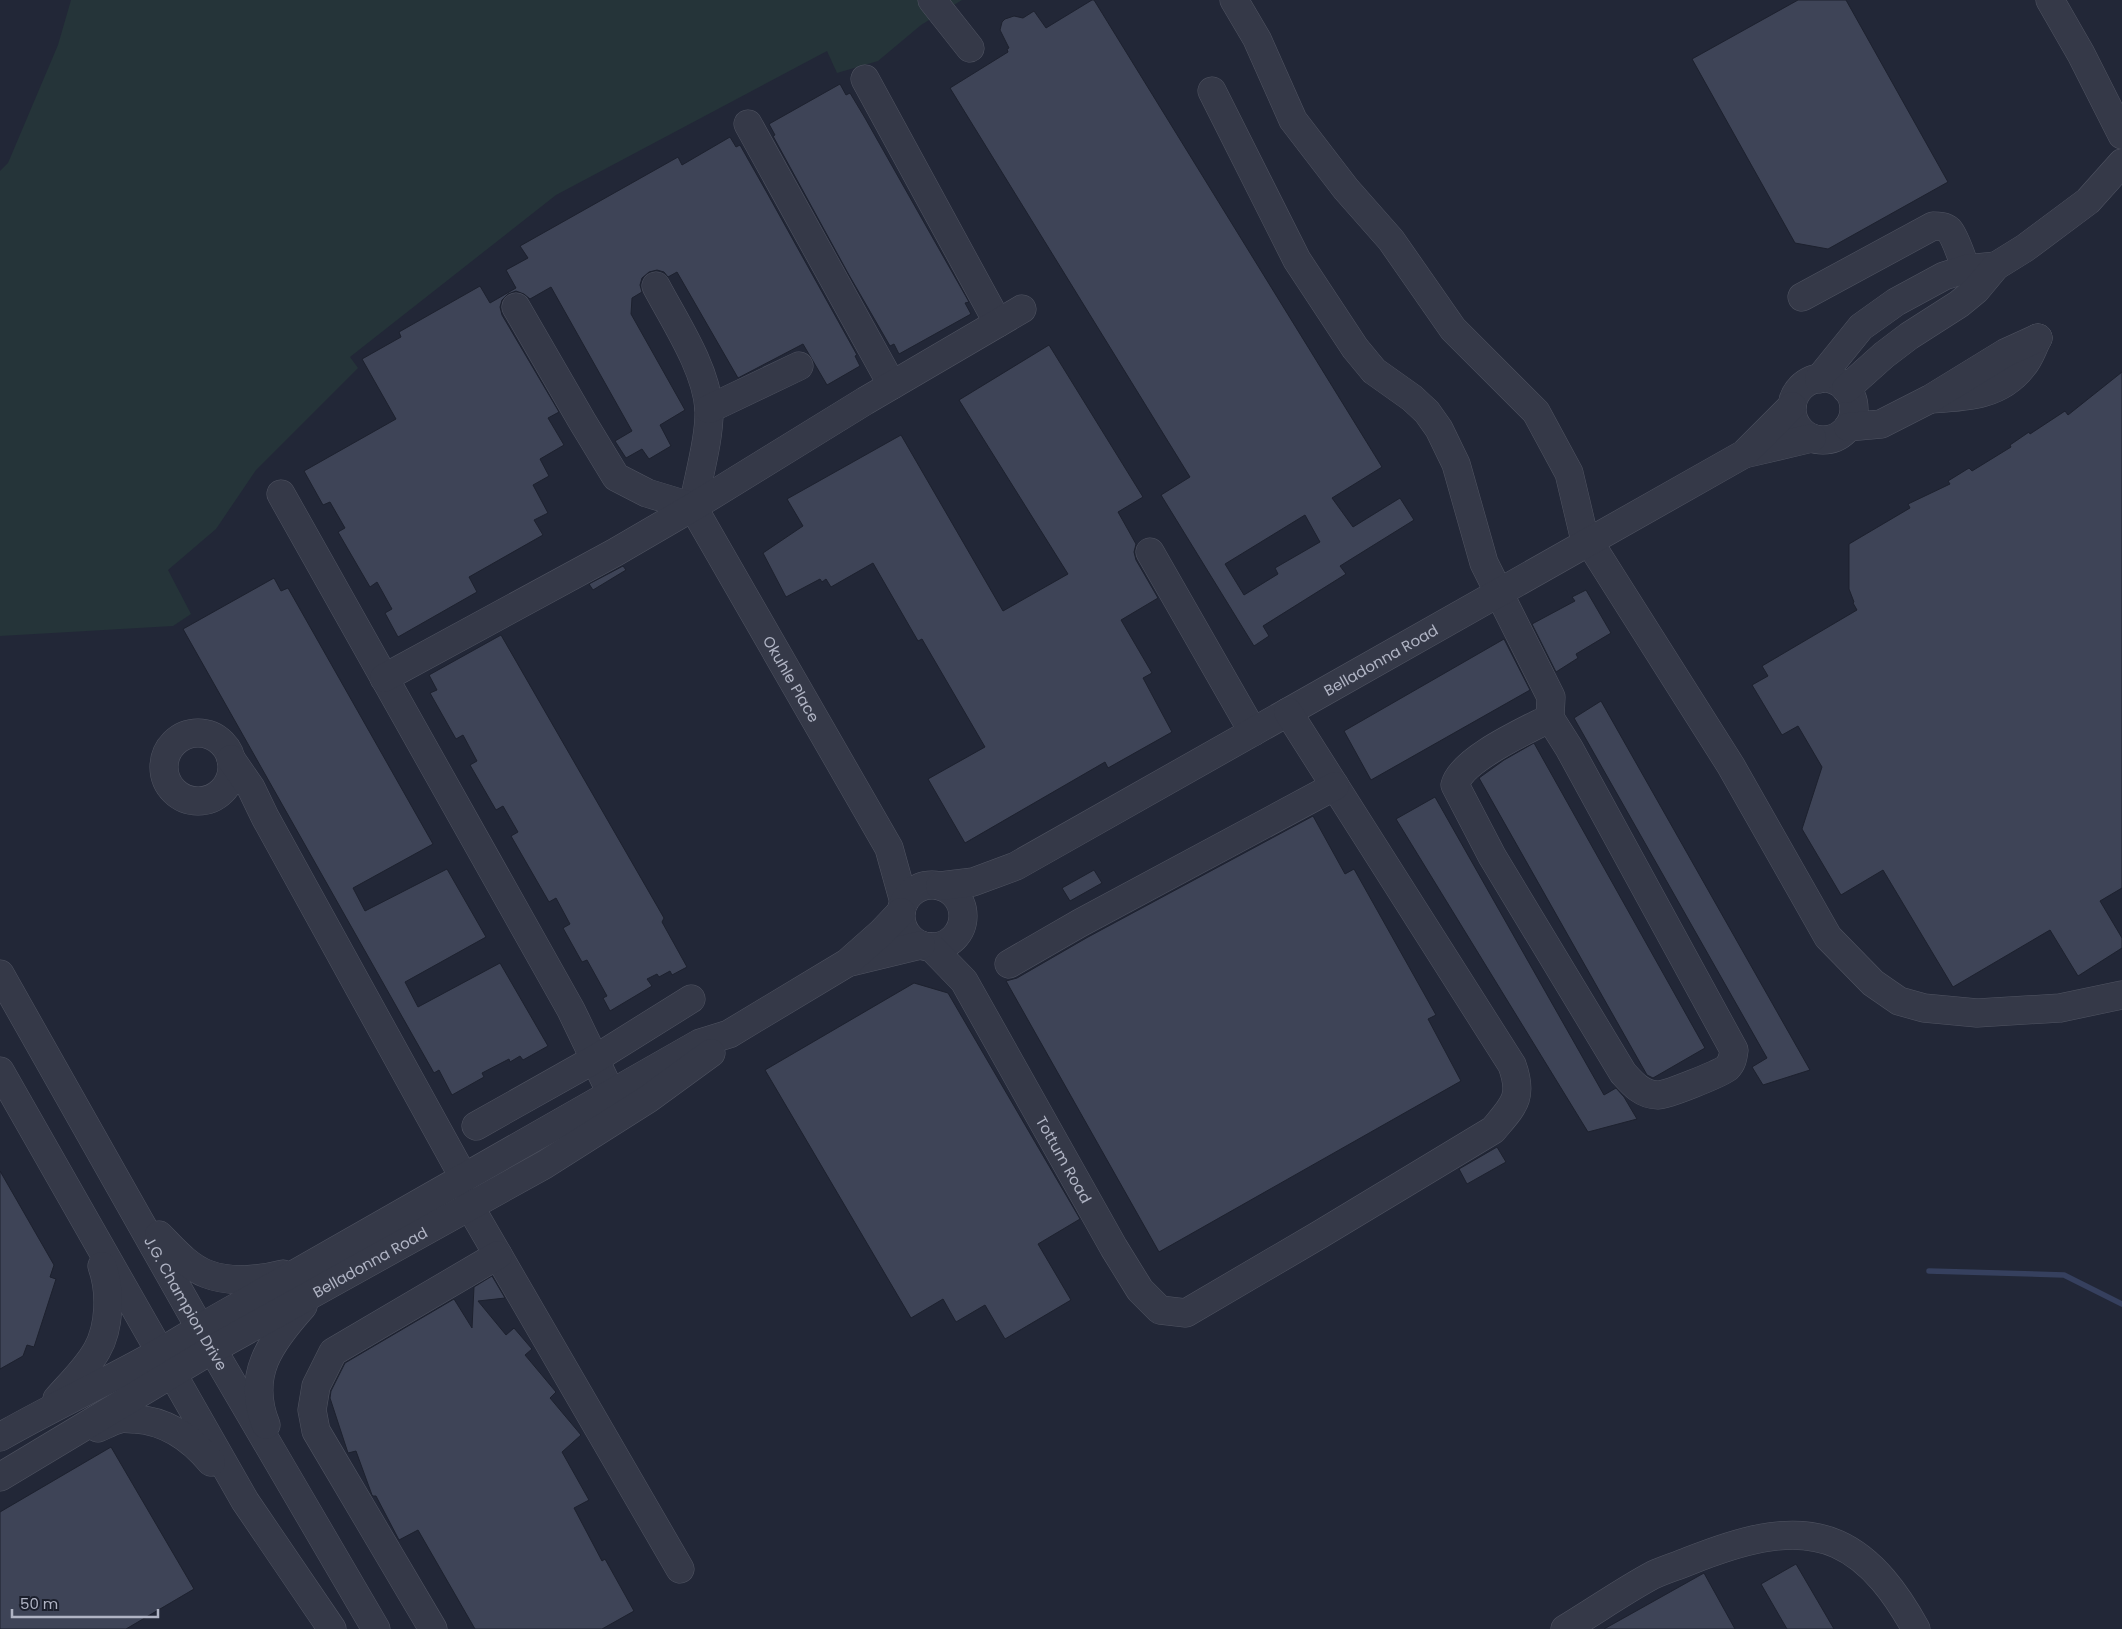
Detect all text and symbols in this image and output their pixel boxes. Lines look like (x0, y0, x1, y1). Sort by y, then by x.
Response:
street label: Belladonna Road (1320, 619, 1442, 700)
street label: Okuhle Place (758, 631, 825, 726)
street label: Tottum Road (1031, 1112, 1097, 1207)
street label: Belladonna Road (309, 1221, 431, 1302)
street label: J.G. Champion Drive (140, 1232, 233, 1374)
scale bar (12, 1586, 159, 1618)
text: 50 m (20, 1593, 58, 1614)

